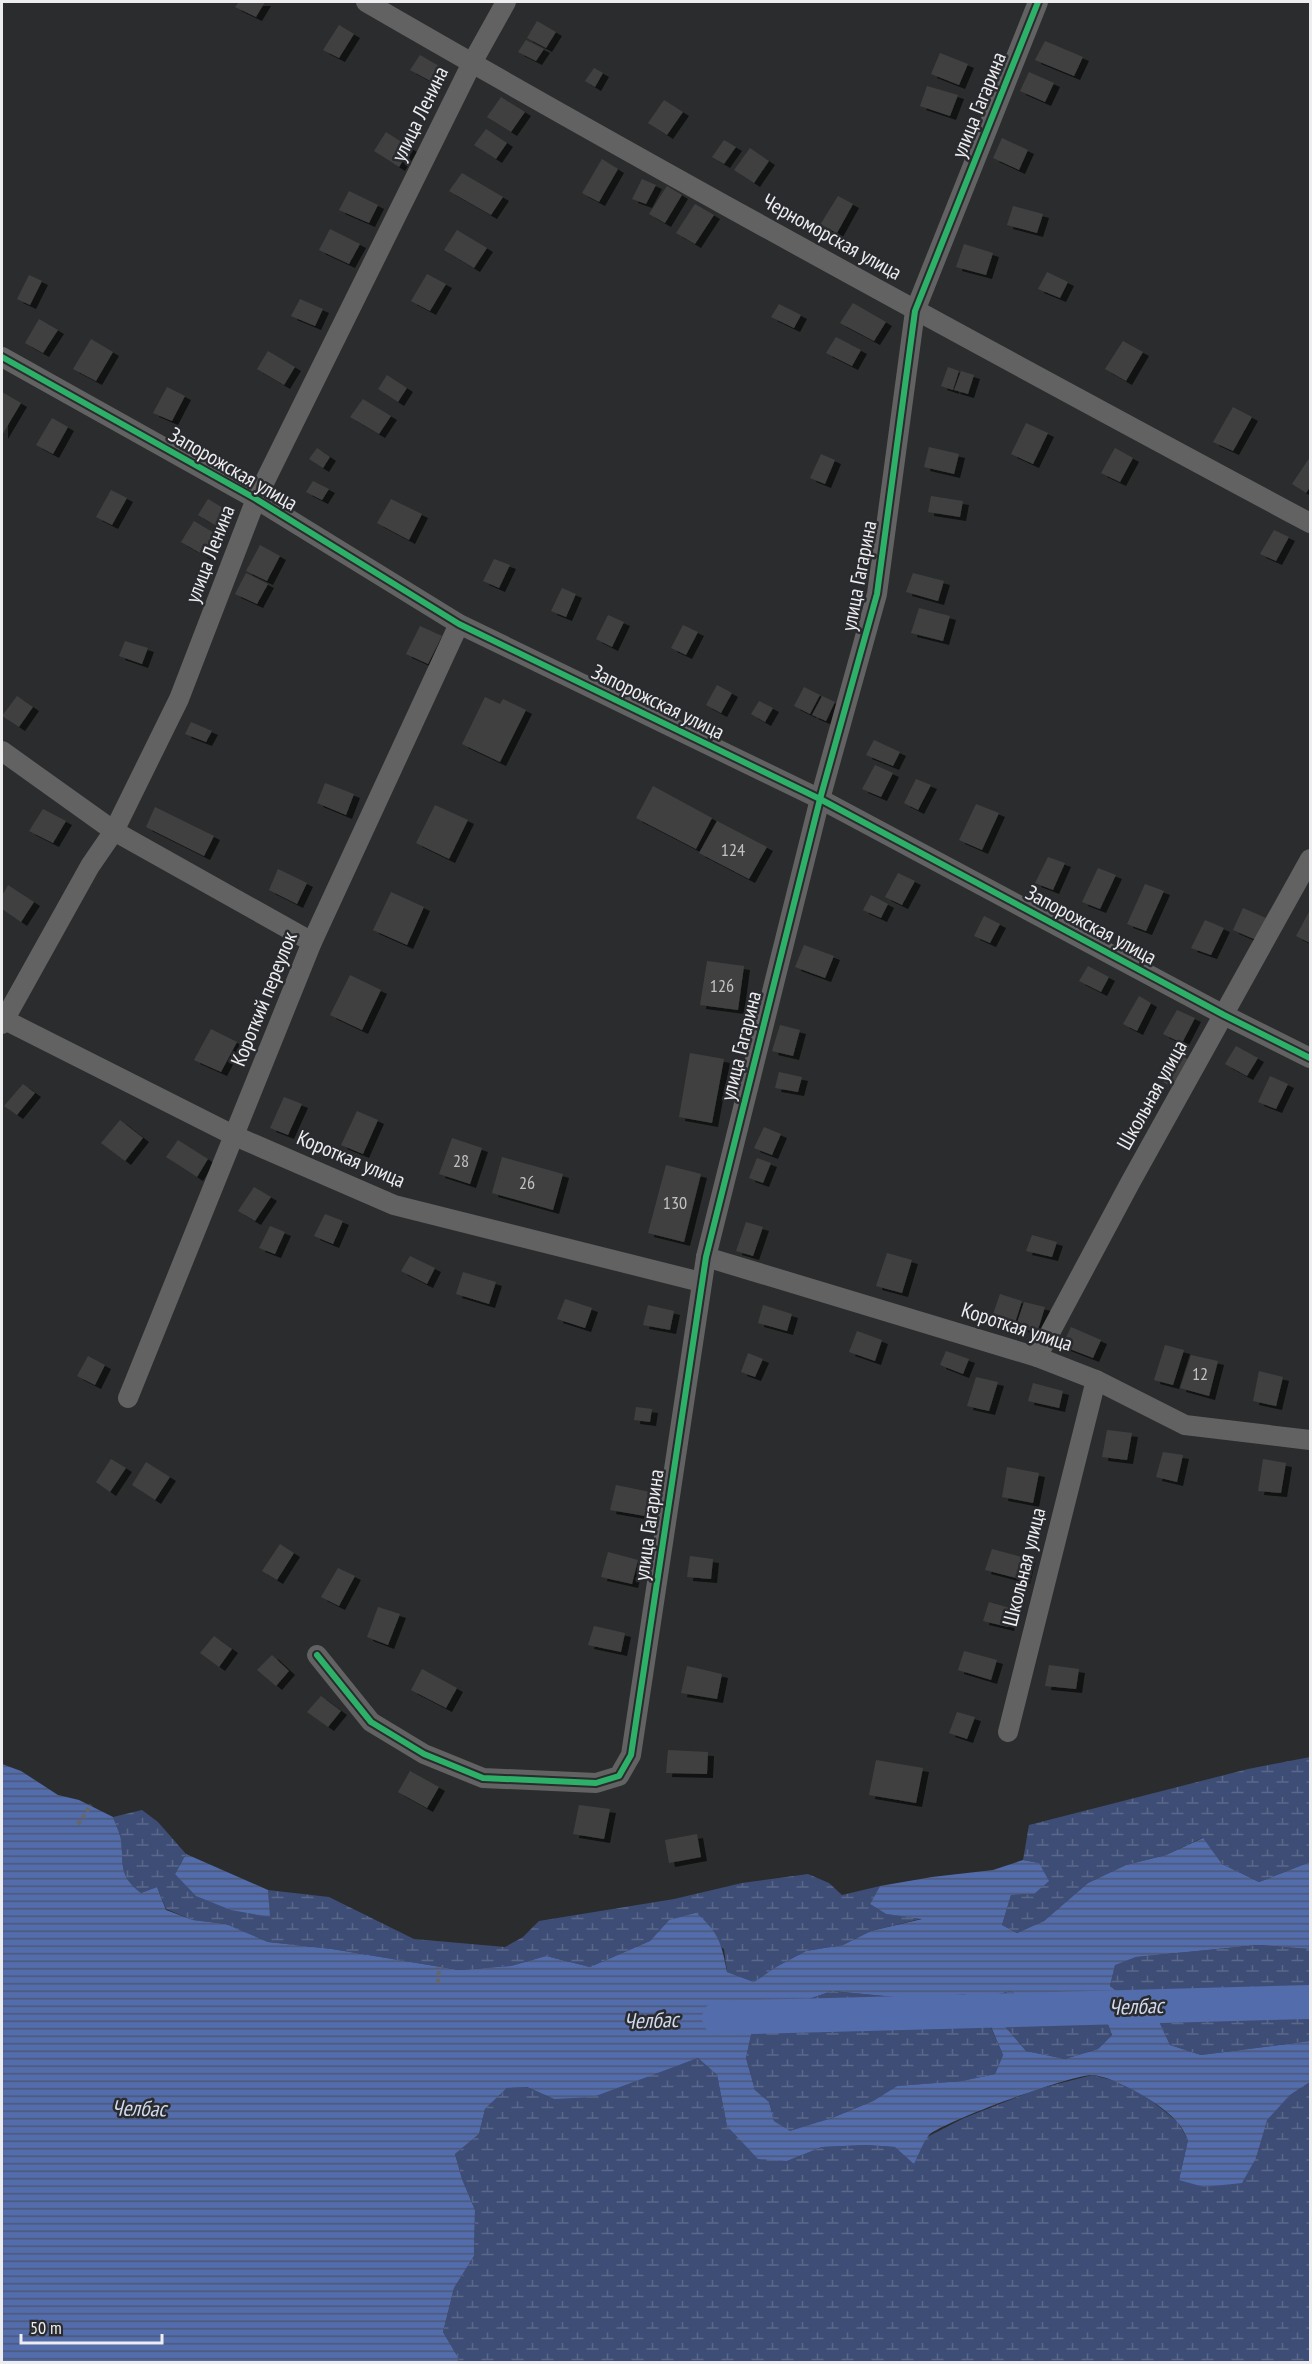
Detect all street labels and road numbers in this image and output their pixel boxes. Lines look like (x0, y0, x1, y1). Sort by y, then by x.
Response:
street label: улица Гагарина (945, 48, 1012, 162)
street label: улица Ленина (385, 62, 454, 166)
street label: Черноморская улица (758, 187, 907, 286)
street label: Запорожская улица (164, 421, 303, 516)
street label: улица Ленина (179, 501, 241, 607)
street label: улица Гагарина (835, 518, 882, 633)
street label: Запорожская улица (587, 658, 729, 745)
street label: Запорожская улица (1021, 879, 1161, 970)
street label: Короткий переулок (224, 928, 303, 1070)
street label: улица Гагарина (714, 988, 767, 1103)
street label: Школьная улица (1110, 1035, 1193, 1154)
street label: Короткая улица (293, 1124, 409, 1193)
street label: Короткая улица (958, 1296, 1076, 1357)
street label: улица Гагарина (627, 1468, 670, 1582)
street label: Школьная улица (996, 1505, 1051, 1629)

